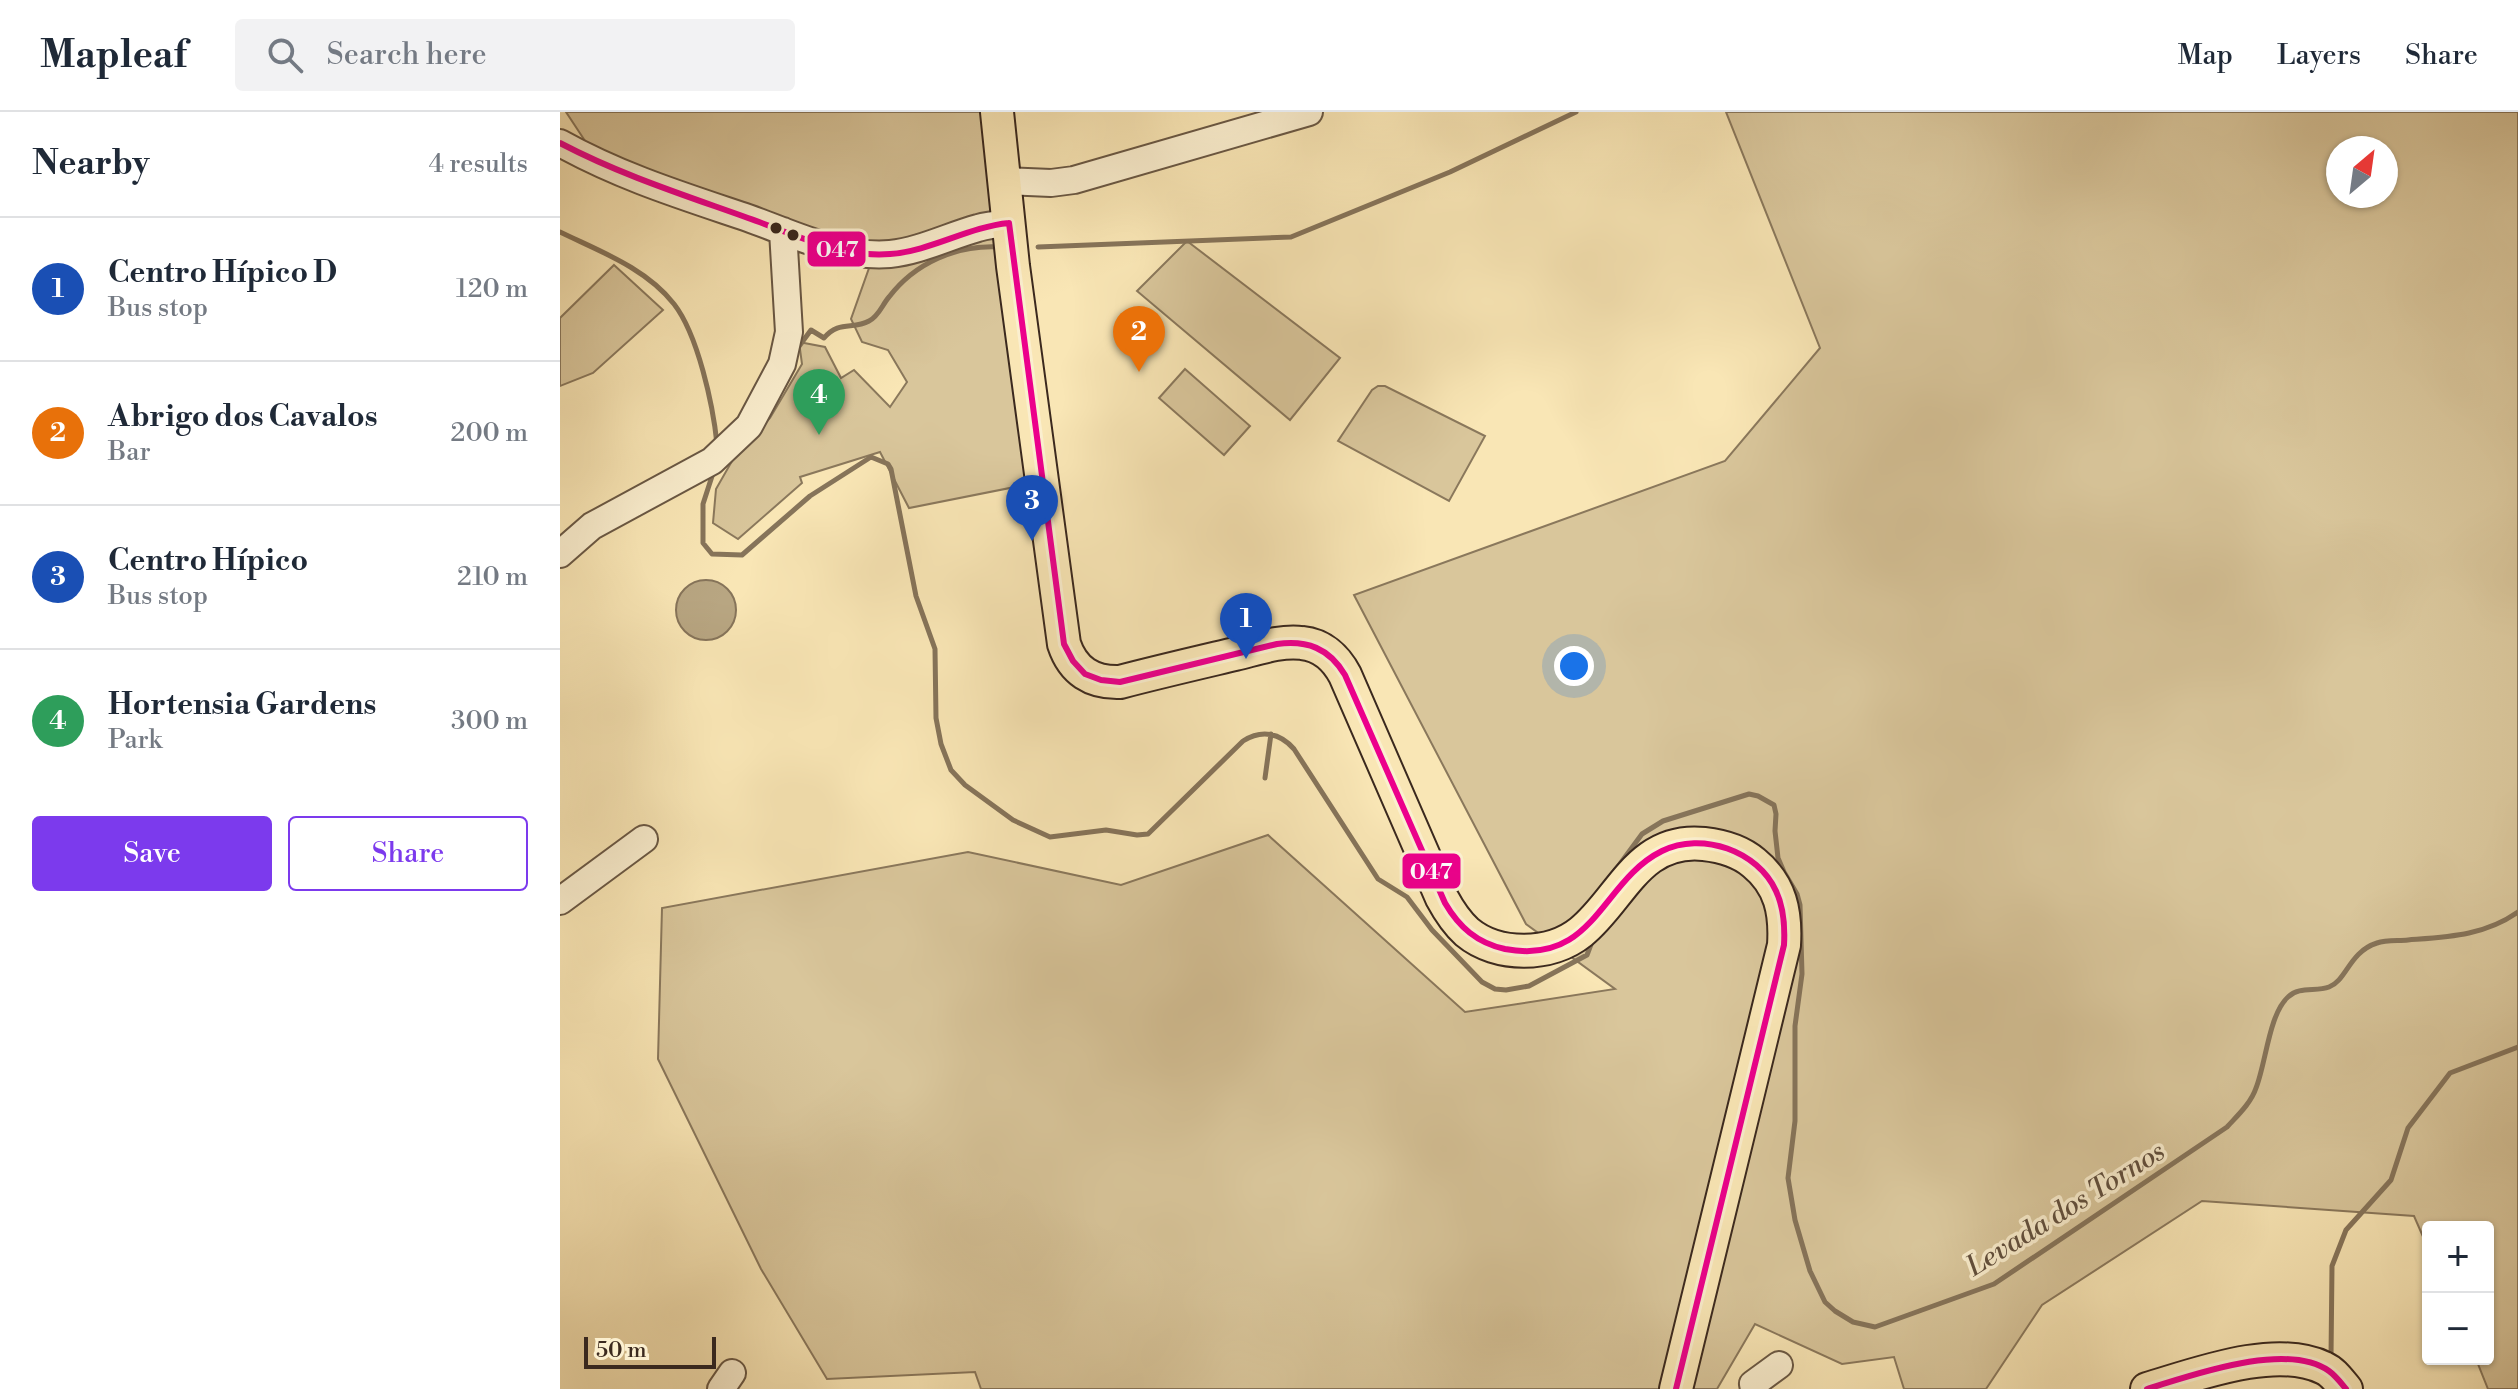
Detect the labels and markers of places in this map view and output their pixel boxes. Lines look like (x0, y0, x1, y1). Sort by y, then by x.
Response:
unlabelled marker (768, 220, 784, 236)
unlabelled marker (785, 227, 801, 243)
pin: 2 (1113, 306, 1165, 372)
pin: 4 (793, 369, 845, 435)
pin: 3 (1006, 475, 1058, 541)
pin: 1 (1220, 593, 1272, 659)

